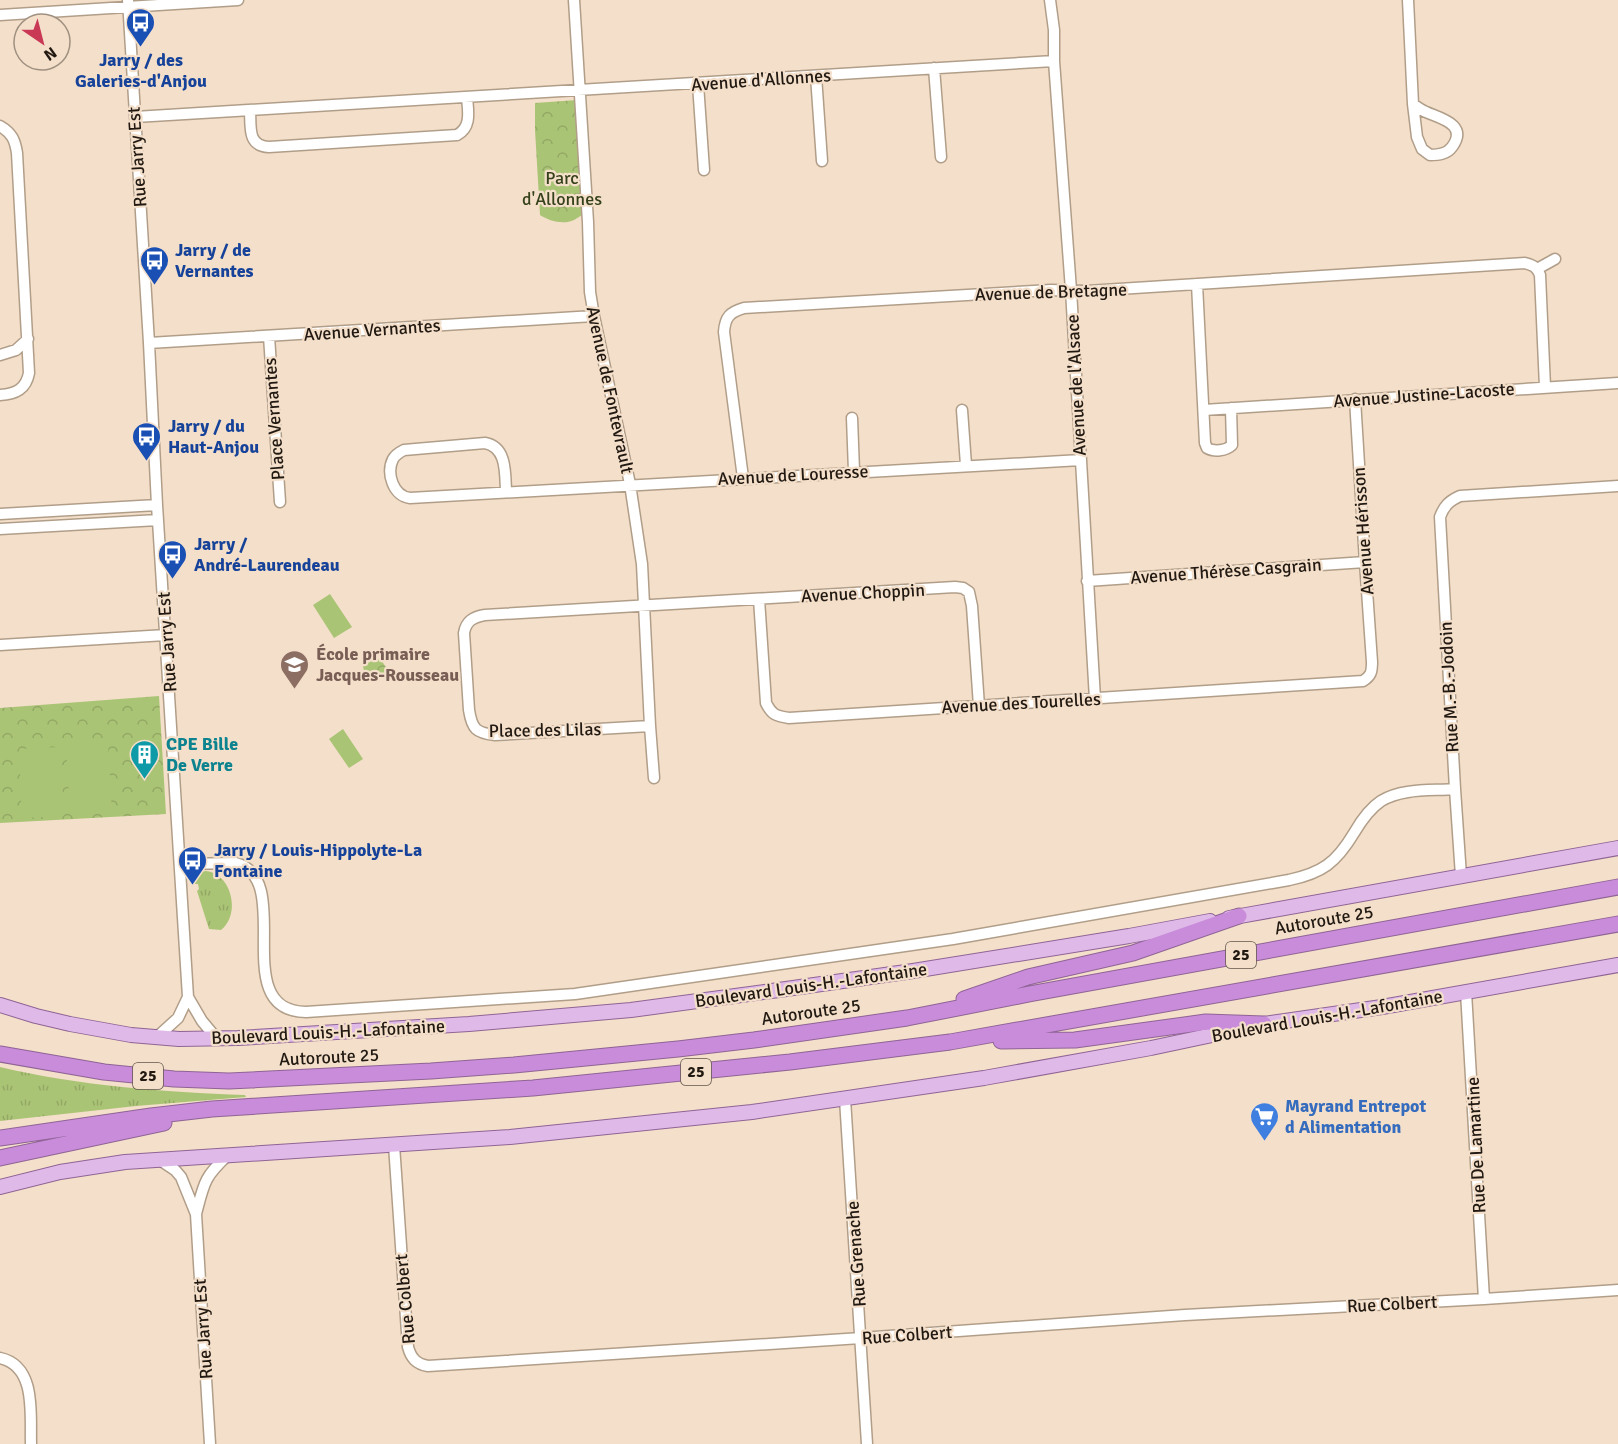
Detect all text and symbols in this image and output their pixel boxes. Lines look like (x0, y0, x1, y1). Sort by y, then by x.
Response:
bus stop icon: Jarry / des Galeries-d'Anjou (125, 7, 157, 49)
north arrow (12, 12, 72, 72)
text: N (40, 42, 60, 65)
place label: Jarry / des Galeries-d'Anjou (75, 49, 207, 92)
street label: Avenue d'Allonnes (690, 64, 832, 96)
street label: Rue Jarry Est (123, 106, 151, 208)
park label: Parc d'Allonnes (522, 167, 602, 210)
place label: Jarry / de Vernantes (175, 239, 254, 282)
bus stop icon: Jarry / de Vernantes (138, 244, 170, 286)
street label: Avenue de Bretagne (974, 278, 1128, 306)
street label: Avenue de Fontevrault (581, 304, 639, 476)
street label: Avenue Vernantes (303, 314, 441, 346)
street label: Avenue de l'Alsace (1061, 314, 1091, 456)
street label: Place Vernantes (259, 357, 289, 481)
street label: Avenue Justine-Lacoste (1333, 378, 1515, 412)
place label: Jarry / du Haut-Anjou (168, 415, 259, 458)
bus stop icon: Jarry / du Haut-Anjou (131, 420, 163, 462)
street label: Avenue de Louresse (717, 460, 869, 490)
street label: Avenue Hérisson (1348, 466, 1378, 596)
place label: Jarry / André-Laurendeau (194, 533, 340, 576)
bus stop icon: Jarry / André-Laurendeau (157, 538, 189, 580)
street label: Avenue Thérèse Casgrain (1130, 553, 1322, 589)
street label: Avenue Choppin (800, 579, 926, 607)
street label: Rue Jarry Est (153, 591, 181, 693)
street label: Rue M.-B.-Jodoin (1435, 621, 1463, 753)
place label: École primaire Jacques-Rousseau (316, 643, 459, 686)
school or university icon: École primaire Jacques-Rousseau (279, 648, 311, 690)
street label: Avenue des Tourelles (941, 688, 1101, 718)
street label: Place des Lilas (489, 718, 602, 742)
place label: CPE Bille De Verre (166, 733, 238, 776)
building icon: CPE Bille De Verre (129, 738, 161, 780)
place label: Jarry / Louis-Hippolyte-La Fontaine (214, 839, 422, 882)
bus stop icon: Jarry / Louis-Hippolyte-La Fontaine (177, 844, 209, 886)
street label: Autoroute 25 (1273, 900, 1375, 940)
road number: 25 (1226, 942, 1256, 968)
street label: Boulevard Louis-H.-Lafontaine (694, 958, 928, 1012)
street label: Boulevard Louis-H.-Lafontaine (1210, 985, 1444, 1047)
street label: Autoroute 25 (760, 994, 862, 1030)
street label: Boulevard Louis-H.-Lafontaine (211, 1015, 445, 1049)
street label: Autoroute 25 (278, 1043, 380, 1071)
road number: 25 (681, 1059, 711, 1085)
road number: 25 (133, 1063, 163, 1089)
street label: Rue De Lamartine (1461, 1076, 1491, 1214)
place label: Mayrand Entrepot d Alimentation (1285, 1095, 1426, 1138)
supermarket icon: Mayrand Entrepot d Alimentation (1248, 1100, 1280, 1142)
street label: Rue Grenache (841, 1200, 871, 1308)
street label: Rue Colbert (390, 1253, 420, 1345)
street label: Rue Jarry Est (189, 1278, 217, 1380)
street label: Rue Colbert (1346, 1291, 1438, 1317)
street label: Rue Colbert (861, 1321, 953, 1349)

